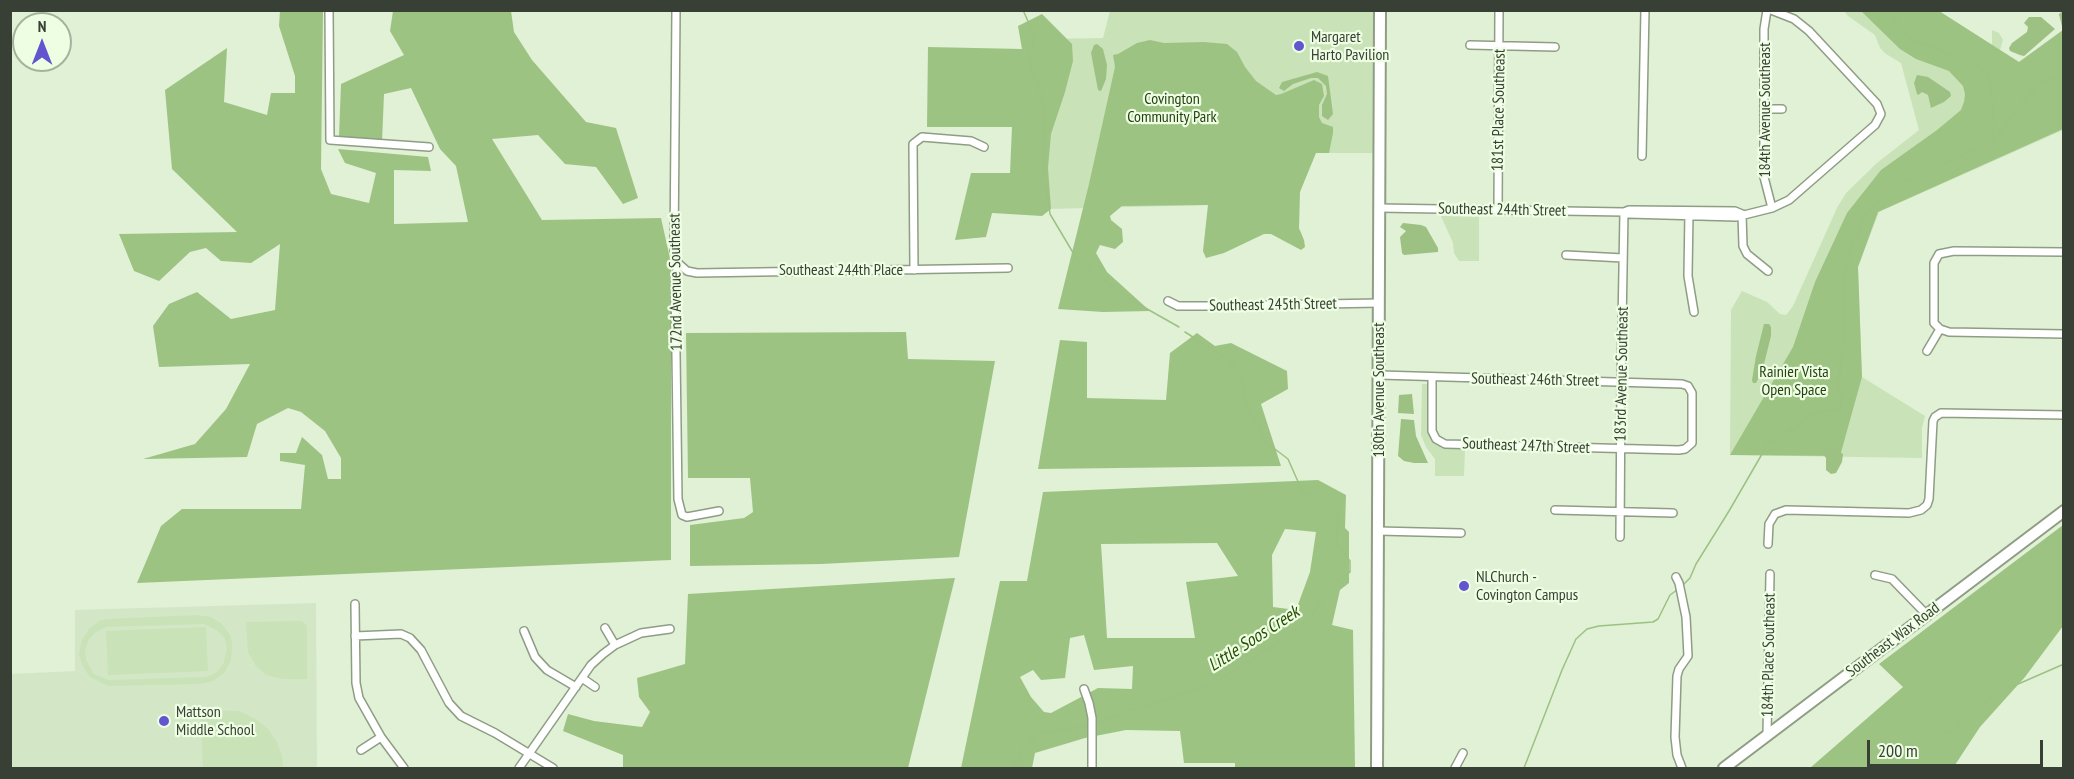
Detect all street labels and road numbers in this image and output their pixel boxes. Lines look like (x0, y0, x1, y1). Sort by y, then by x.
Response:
street label: 184th Avenue Southeast (1755, 42, 1775, 178)
street label: 181st Place Southeast (1488, 49, 1510, 171)
street label: Southeast 244th Street (1438, 199, 1566, 221)
street label: 172nd Avenue Southeast (665, 213, 687, 351)
street label: Southeast 244th Place (779, 260, 903, 280)
street label: Southeast 245th Street (1209, 294, 1337, 316)
street label: 183rd Avenue Southeast (1611, 306, 1633, 442)
street label: 180th Avenue Southeast (1369, 322, 1389, 458)
street label: Southeast 246th Street (1471, 369, 1599, 391)
street label: Southeast 247th Street (1462, 434, 1590, 458)
street label: 184th Place Southeast (1758, 593, 1780, 717)
street label: Southeast Wax Road (1842, 599, 1944, 681)

